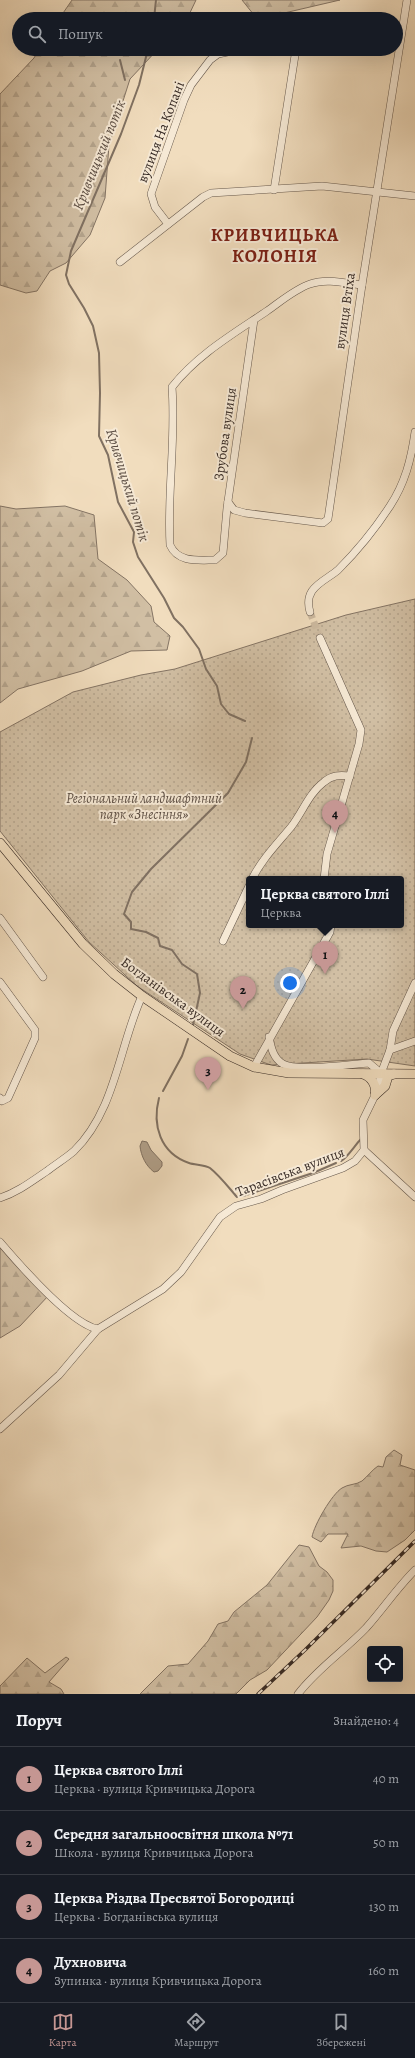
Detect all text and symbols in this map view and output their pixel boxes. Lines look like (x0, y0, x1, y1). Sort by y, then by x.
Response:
search box (12, 12, 403, 56)
icon: search (26, 23, 48, 45)
text: Пошук (58, 24, 103, 44)
street label: вулиця На Копані (133, 79, 189, 185)
water label: Кривчицький потік (68, 97, 130, 213)
district label: КРИВЧИЦЬКА КОЛОНІЯ (211, 223, 339, 268)
street label: вулиця Втіха (330, 271, 360, 350)
street label: Зрубова вулиця (209, 386, 241, 482)
water label: Кривчицький потік (101, 426, 155, 544)
park label: Регіональний ландшафтний парк «Знесіння» (66, 789, 222, 824)
pin: 4 (322, 800, 348, 833)
popup (246, 876, 404, 928)
text: Церква святого Іллі (260, 884, 390, 904)
text: Церква (260, 904, 301, 921)
pin: 1 (312, 941, 338, 974)
street label: Богданівська вулиця (117, 953, 229, 1041)
your location (280, 973, 300, 993)
pin: 2 (230, 976, 256, 1009)
pin: 3 (195, 1057, 221, 1090)
street label: Тарасівська вулиця (233, 1142, 347, 1201)
map controls (367, 1646, 403, 1682)
button: locate (367, 1646, 403, 1682)
text: Поруч (16, 1709, 62, 1732)
text: Знайдено: 4 (333, 1712, 399, 1729)
text: Церква святого Іллі (54, 1760, 183, 1780)
text: 1 (27, 1770, 31, 1787)
text: 40 m (373, 1770, 399, 1787)
text: Церква · вулиця Кривчицька Дорога (54, 1780, 255, 1797)
text: Середня загальноосвітня школа №71 (54, 1824, 293, 1844)
text: 2 (26, 1834, 32, 1851)
text: 50 m (373, 1834, 399, 1851)
text: Школа · вулиця Кривчицька Дорога (54, 1844, 253, 1861)
text: Церква Різдва Пресвятої Богородиці (54, 1888, 294, 1908)
text: 3 (26, 1898, 32, 1915)
text: 130 m (369, 1898, 399, 1915)
text: Церква · Богданівська вулиця (54, 1908, 218, 1925)
text: Духновича (54, 1952, 127, 1972)
text: 4 (26, 1962, 32, 1979)
text: 160 m (368, 1962, 399, 1979)
text: Зупинка · вулиця Кривчицька Дорога (54, 1972, 262, 1989)
tab: Карта (49, 2011, 77, 2050)
tab: Маршрут (174, 2011, 219, 2050)
tab: Збережені (316, 2011, 366, 2050)

